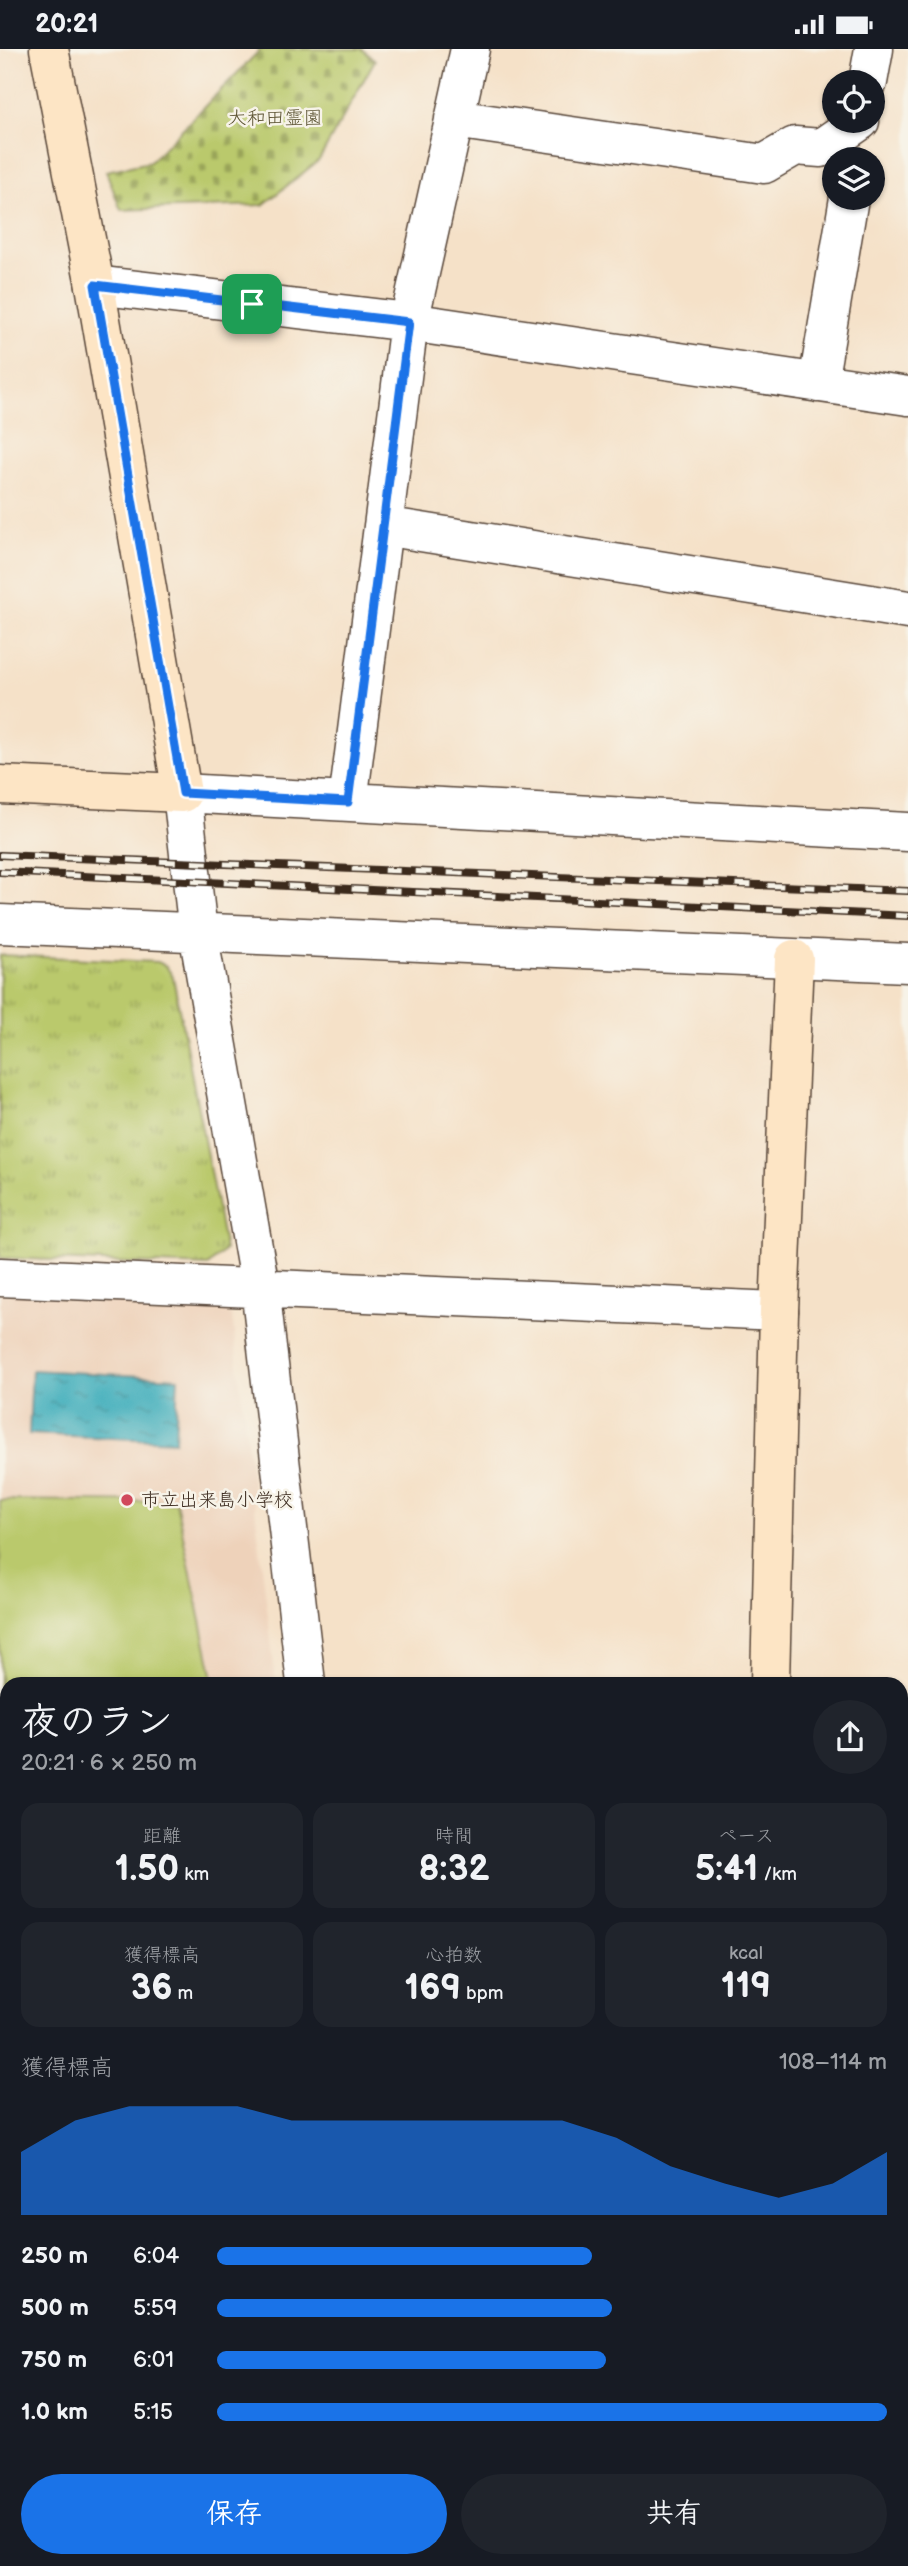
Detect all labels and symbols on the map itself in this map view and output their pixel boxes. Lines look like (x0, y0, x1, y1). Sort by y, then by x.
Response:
park label: 大和田霊園 (227, 107, 323, 130)
pin (222, 274, 282, 334)
place label: 市立出来島小学校 (141, 1489, 293, 1512)
marker: 市立出来島小学校 (119, 1492, 135, 1508)

